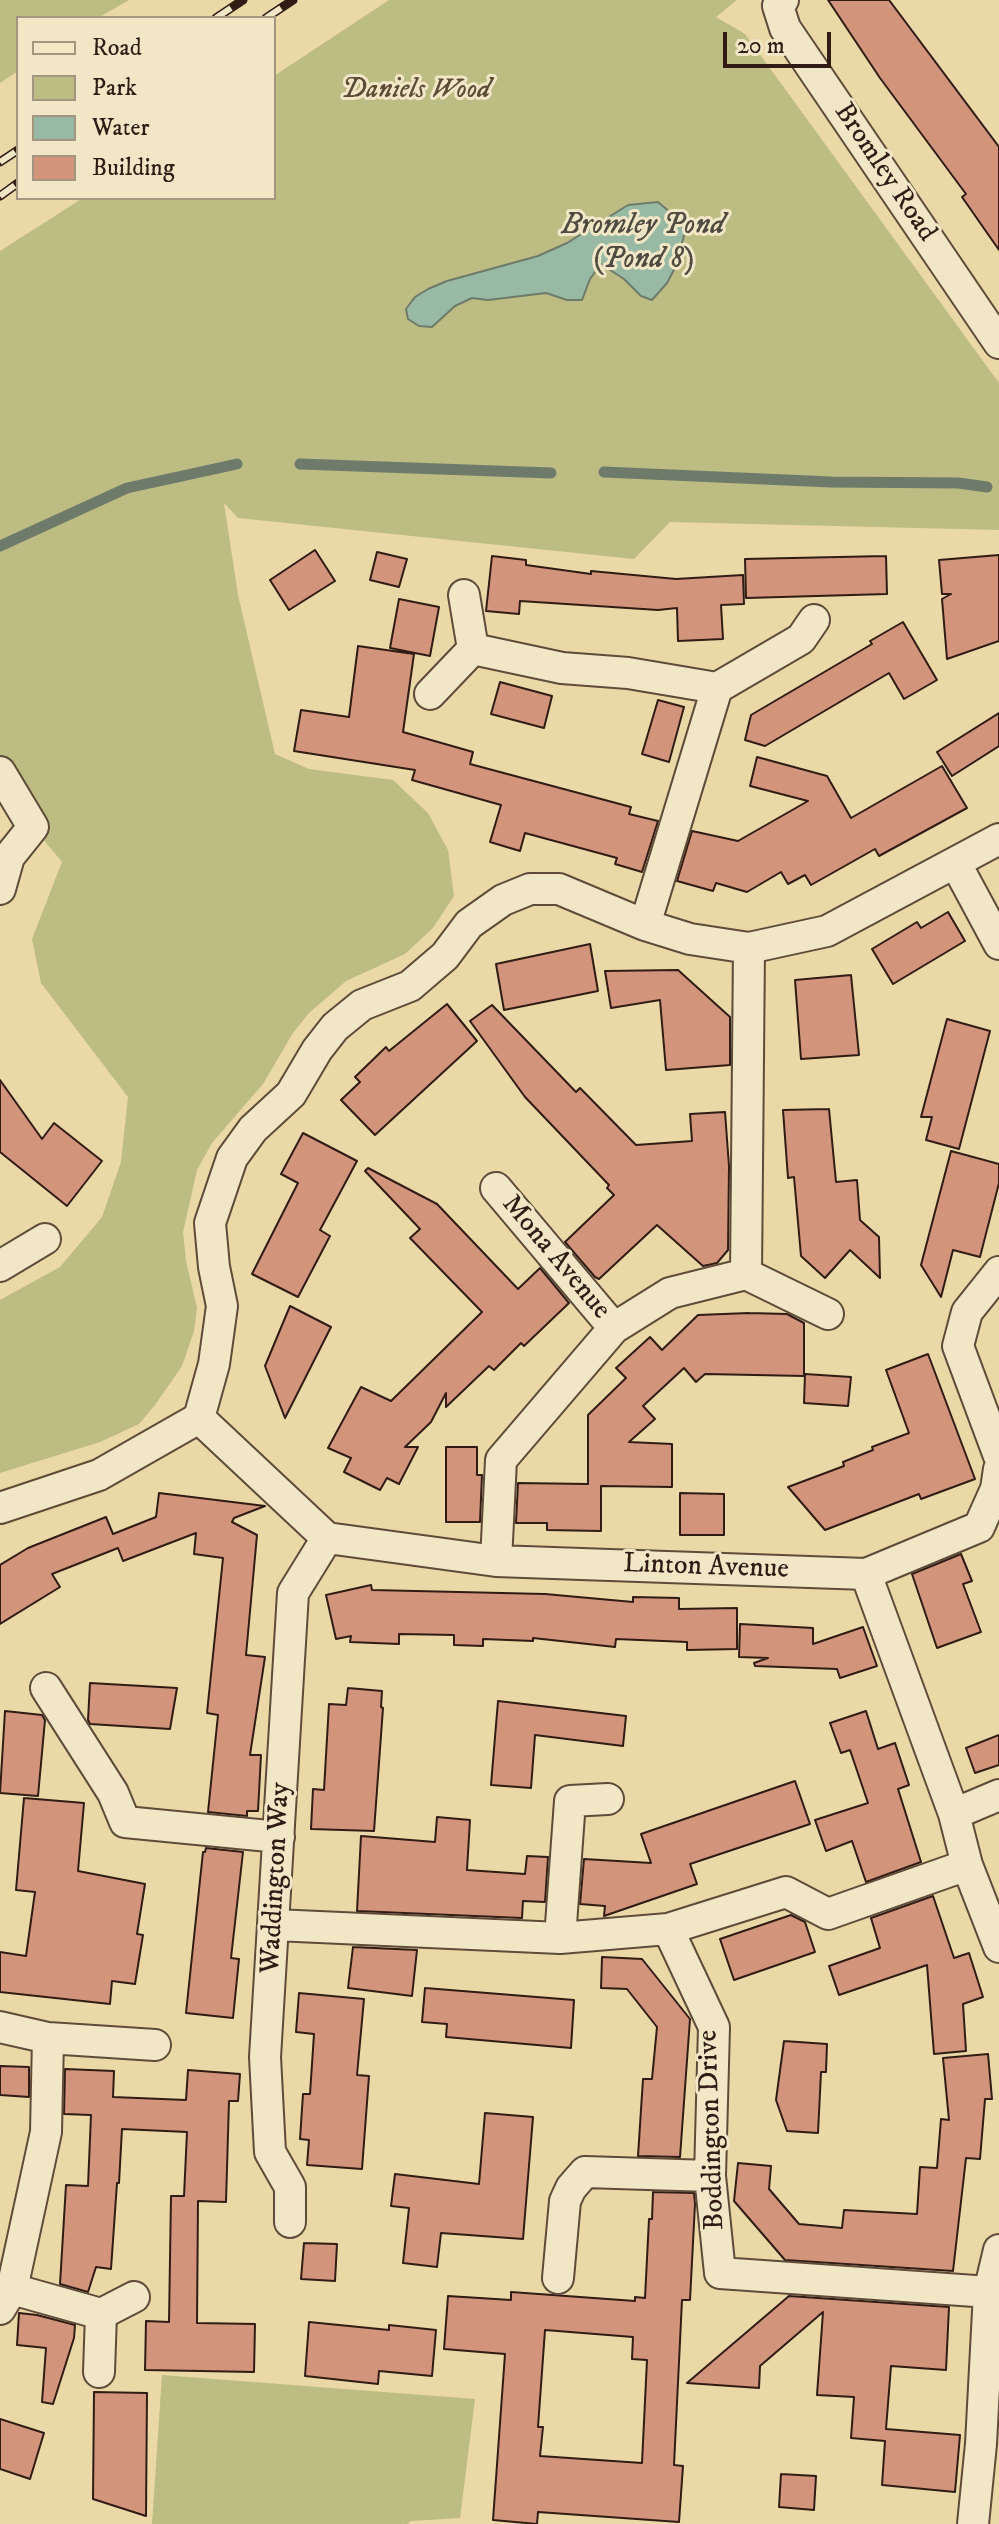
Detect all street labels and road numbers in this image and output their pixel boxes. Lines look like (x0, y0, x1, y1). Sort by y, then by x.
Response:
street label: Bromley Road (825, 97, 943, 249)
street label: Mona Avenue (493, 1189, 617, 1327)
street label: Linton Avenue (623, 1548, 789, 1588)
street label: Waddington Way (255, 1781, 299, 1975)
street label: Boddington Drive (693, 2029, 733, 2231)

